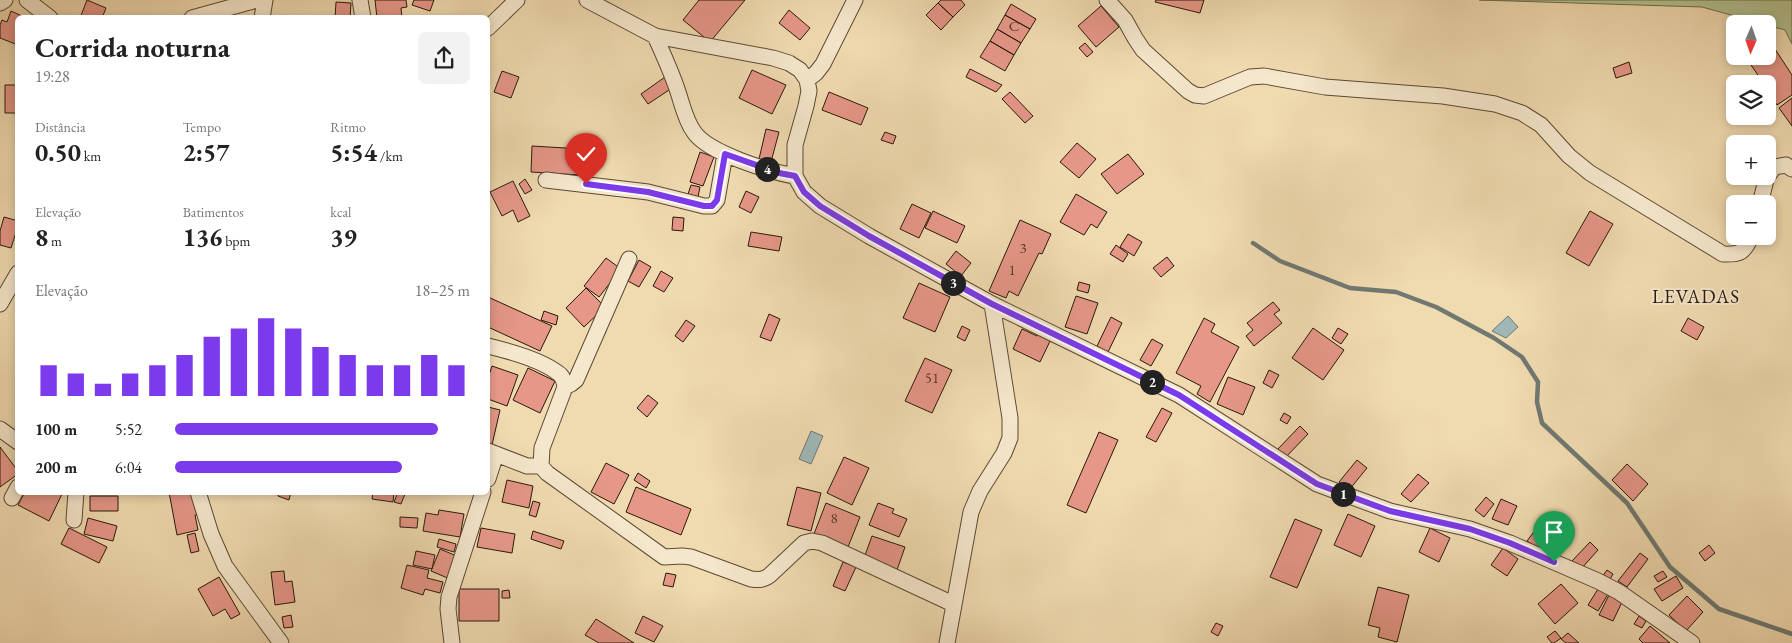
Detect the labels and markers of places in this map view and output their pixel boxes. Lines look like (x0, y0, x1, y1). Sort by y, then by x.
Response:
pin (565, 133, 607, 184)
pin: 4 (754, 156, 780, 182)
pin: 3 (940, 270, 966, 296)
pin: 2 (1140, 370, 1164, 394)
pin: 1 (1330, 482, 1356, 506)
pin (1533, 511, 1575, 562)

